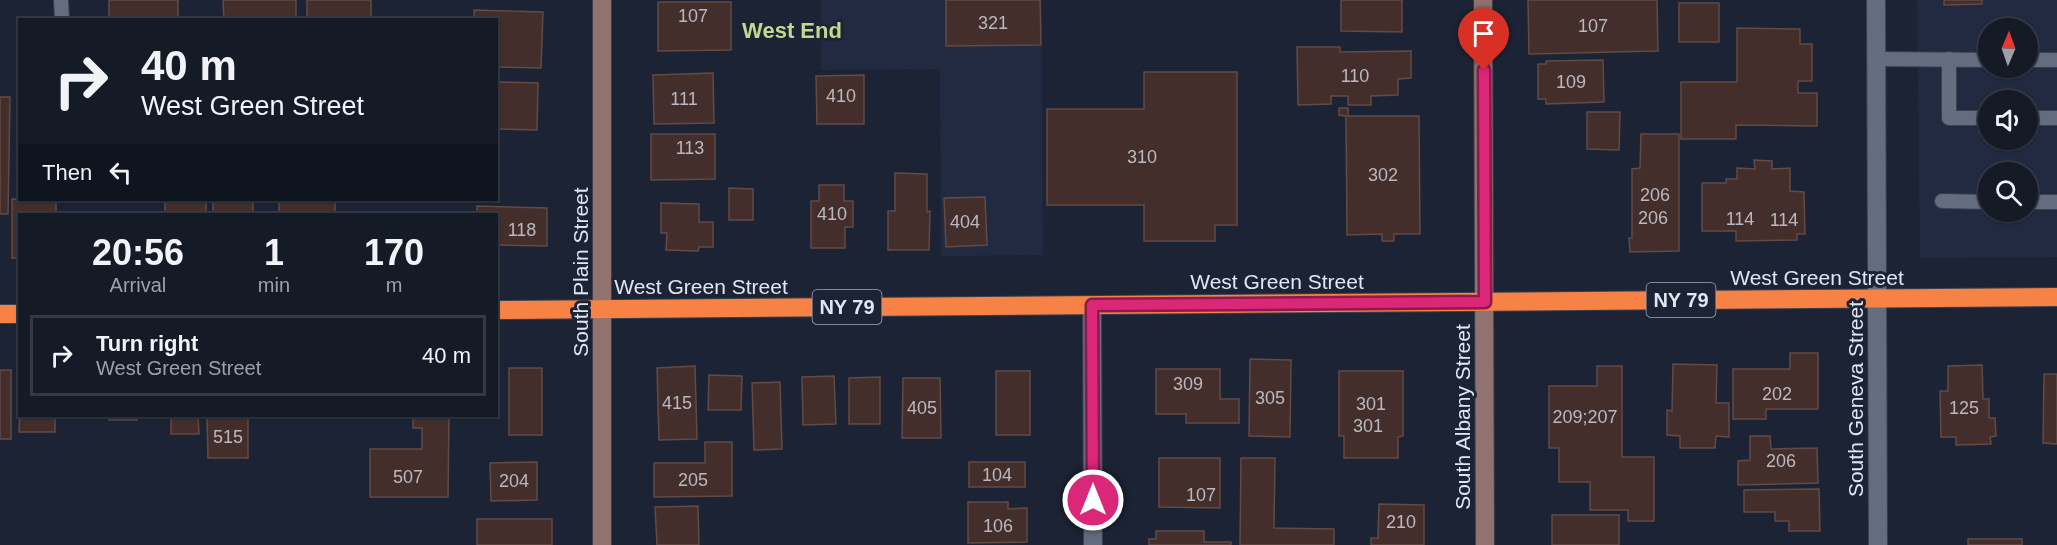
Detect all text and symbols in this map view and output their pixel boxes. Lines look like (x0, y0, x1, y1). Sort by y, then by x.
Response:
house number: 107 (678, 6, 708, 26)
pin (1458, 8, 1509, 70)
house number: 321 (978, 13, 1008, 33)
house number: 107 (1578, 16, 1608, 36)
icon: arrive (1467, 17, 1500, 50)
district label: West End (742, 18, 842, 43)
north arrow (1978, 18, 2038, 78)
map controls (1978, 18, 2038, 222)
icon: right (42, 42, 120, 120)
text: 40 m (141, 42, 237, 89)
house number: 110 (1341, 66, 1369, 86)
house number: 109 (1556, 72, 1586, 92)
house number: 410 (826, 86, 856, 106)
house number: 111 (670, 89, 698, 109)
button: sound (1978, 90, 2038, 150)
text: West Green Street (141, 91, 364, 121)
house number: 113 (676, 138, 704, 158)
house number: 310 (1127, 147, 1157, 167)
icon: left (104, 156, 137, 189)
text: Then (42, 160, 92, 185)
button: search (1978, 162, 2038, 222)
house number: 302 (1368, 165, 1398, 185)
house number: 206 (1640, 185, 1670, 205)
street label: South Plain Street (569, 187, 592, 357)
house number: 410 (817, 204, 847, 224)
house number: 206 (1638, 208, 1668, 228)
house number: 114 (1726, 209, 1754, 229)
house number: 114 (1770, 210, 1798, 230)
house number: 404 (950, 212, 980, 232)
house number: 118 (508, 220, 536, 240)
text: 20:56 (92, 232, 184, 273)
text: 1 (264, 232, 284, 273)
text: 170 (364, 232, 424, 273)
street label: West Green Street (1730, 266, 1904, 289)
street label: West Green Street (1190, 270, 1364, 293)
text: Arrival (110, 274, 166, 296)
text: min (258, 274, 290, 296)
text: m (386, 274, 402, 296)
street label: West Green Street (614, 275, 788, 298)
road number: NY 79 (1646, 283, 1716, 317)
road number: NY 79 (812, 290, 882, 324)
street label: South Geneva Street (1844, 301, 1867, 497)
street label: South Albany Street (1451, 324, 1474, 510)
text: Turn right (96, 331, 198, 356)
icon: right (45, 339, 78, 372)
text: 40 m (422, 343, 471, 368)
text: West Green Street (96, 357, 261, 379)
house number: 309 (1173, 374, 1203, 394)
house number: 202 (1762, 384, 1792, 404)
house number: 305 (1255, 388, 1285, 408)
house number: 415 (662, 393, 692, 413)
house number: 301 (1356, 394, 1386, 414)
house number: 405 (907, 398, 937, 418)
house number: 125 (1949, 398, 1979, 418)
house number: 209;207 (1552, 407, 1618, 427)
house number: 301 (1353, 416, 1383, 436)
house number: 515 (213, 427, 243, 447)
house number: 206 (1766, 451, 1796, 471)
house number: 104 (982, 465, 1012, 485)
house number: 507 (393, 467, 423, 487)
position arrow (1061, 468, 1125, 532)
house number: 205 (678, 470, 708, 490)
house number: 204 (499, 471, 529, 491)
house number: 107 (1186, 485, 1216, 505)
house number: 210 (1386, 512, 1416, 532)
house number: 106 (983, 516, 1013, 536)

